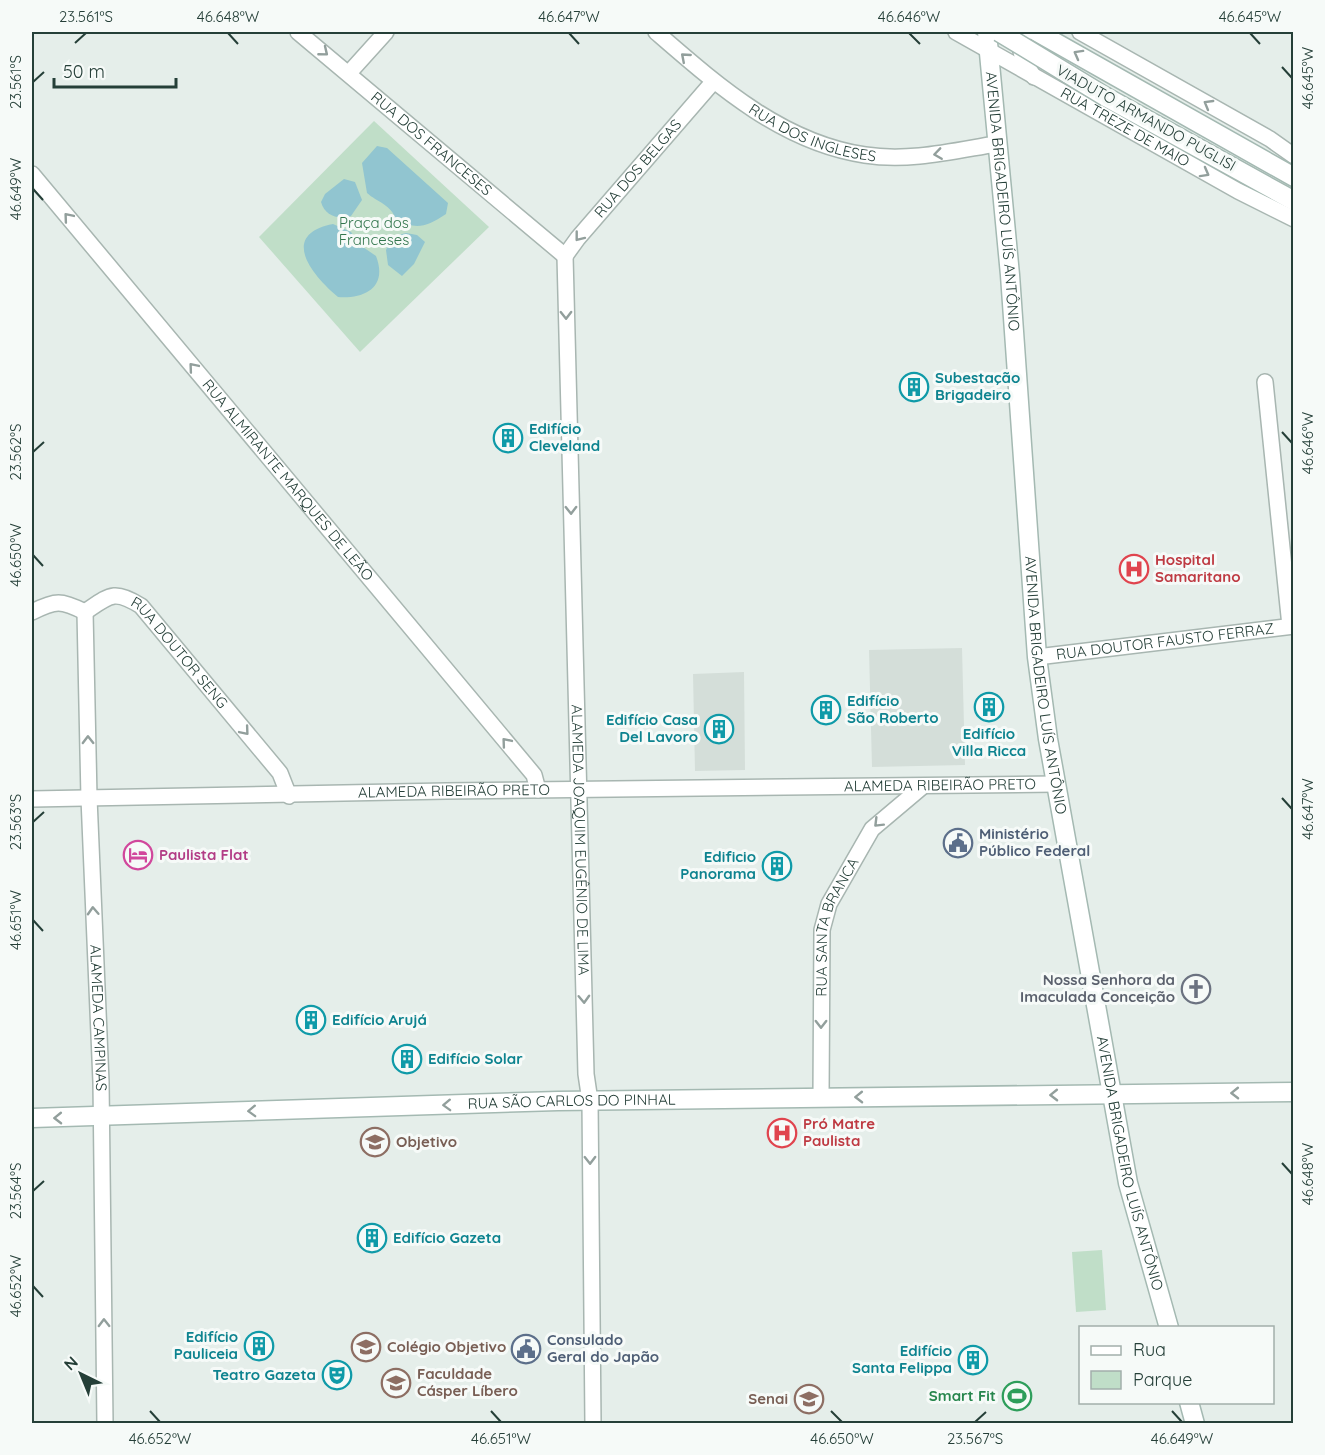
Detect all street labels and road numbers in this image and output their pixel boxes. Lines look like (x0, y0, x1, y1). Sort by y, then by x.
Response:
street label: VIADUTO ARMANDO PUGLISI (1053, 60, 1239, 175)
street label: AVENIDA BRIGADEIRO LUÍS ANTÔNIO (982, 71, 1024, 332)
street label: RUA TREZE DE MAIO (1057, 83, 1193, 171)
street label: RUA DOS FRANCESES (367, 87, 496, 200)
street label: RUA DOS INGLESES (745, 99, 877, 165)
street label: RUA DOS BELGAS (590, 115, 685, 221)
street label: RUA ALMIRANTE MARQUES DE LEÃO (198, 375, 378, 585)
street label: AVENIDA BRIGADEIRO LUÍS ANTÔNIO (1021, 555, 1071, 816)
street label: RUA DOUTOR SENG (128, 592, 232, 712)
street label: RUA DOUTOR FAUSTO FERRAZ (1055, 618, 1275, 664)
street label: ALAMEDA JOAQUIM EUGÊNIO DE LIMA (568, 704, 593, 976)
street label: ALAMEDA RIBEIRÃO PRETO (844, 774, 1036, 795)
street label: ALAMEDA RIBEIRÃO PRETO (358, 780, 550, 802)
street label: RUA SANTA BRANCA (811, 854, 863, 997)
street label: ALAMEDA CAMPINAS (86, 944, 111, 1091)
street label: AVENIDA BRIGADEIRO LUÍS ANTÔNIO (1093, 1034, 1168, 1293)
street label: RUA SÃO CARLOS DO PINHAL (467, 1090, 676, 1113)

